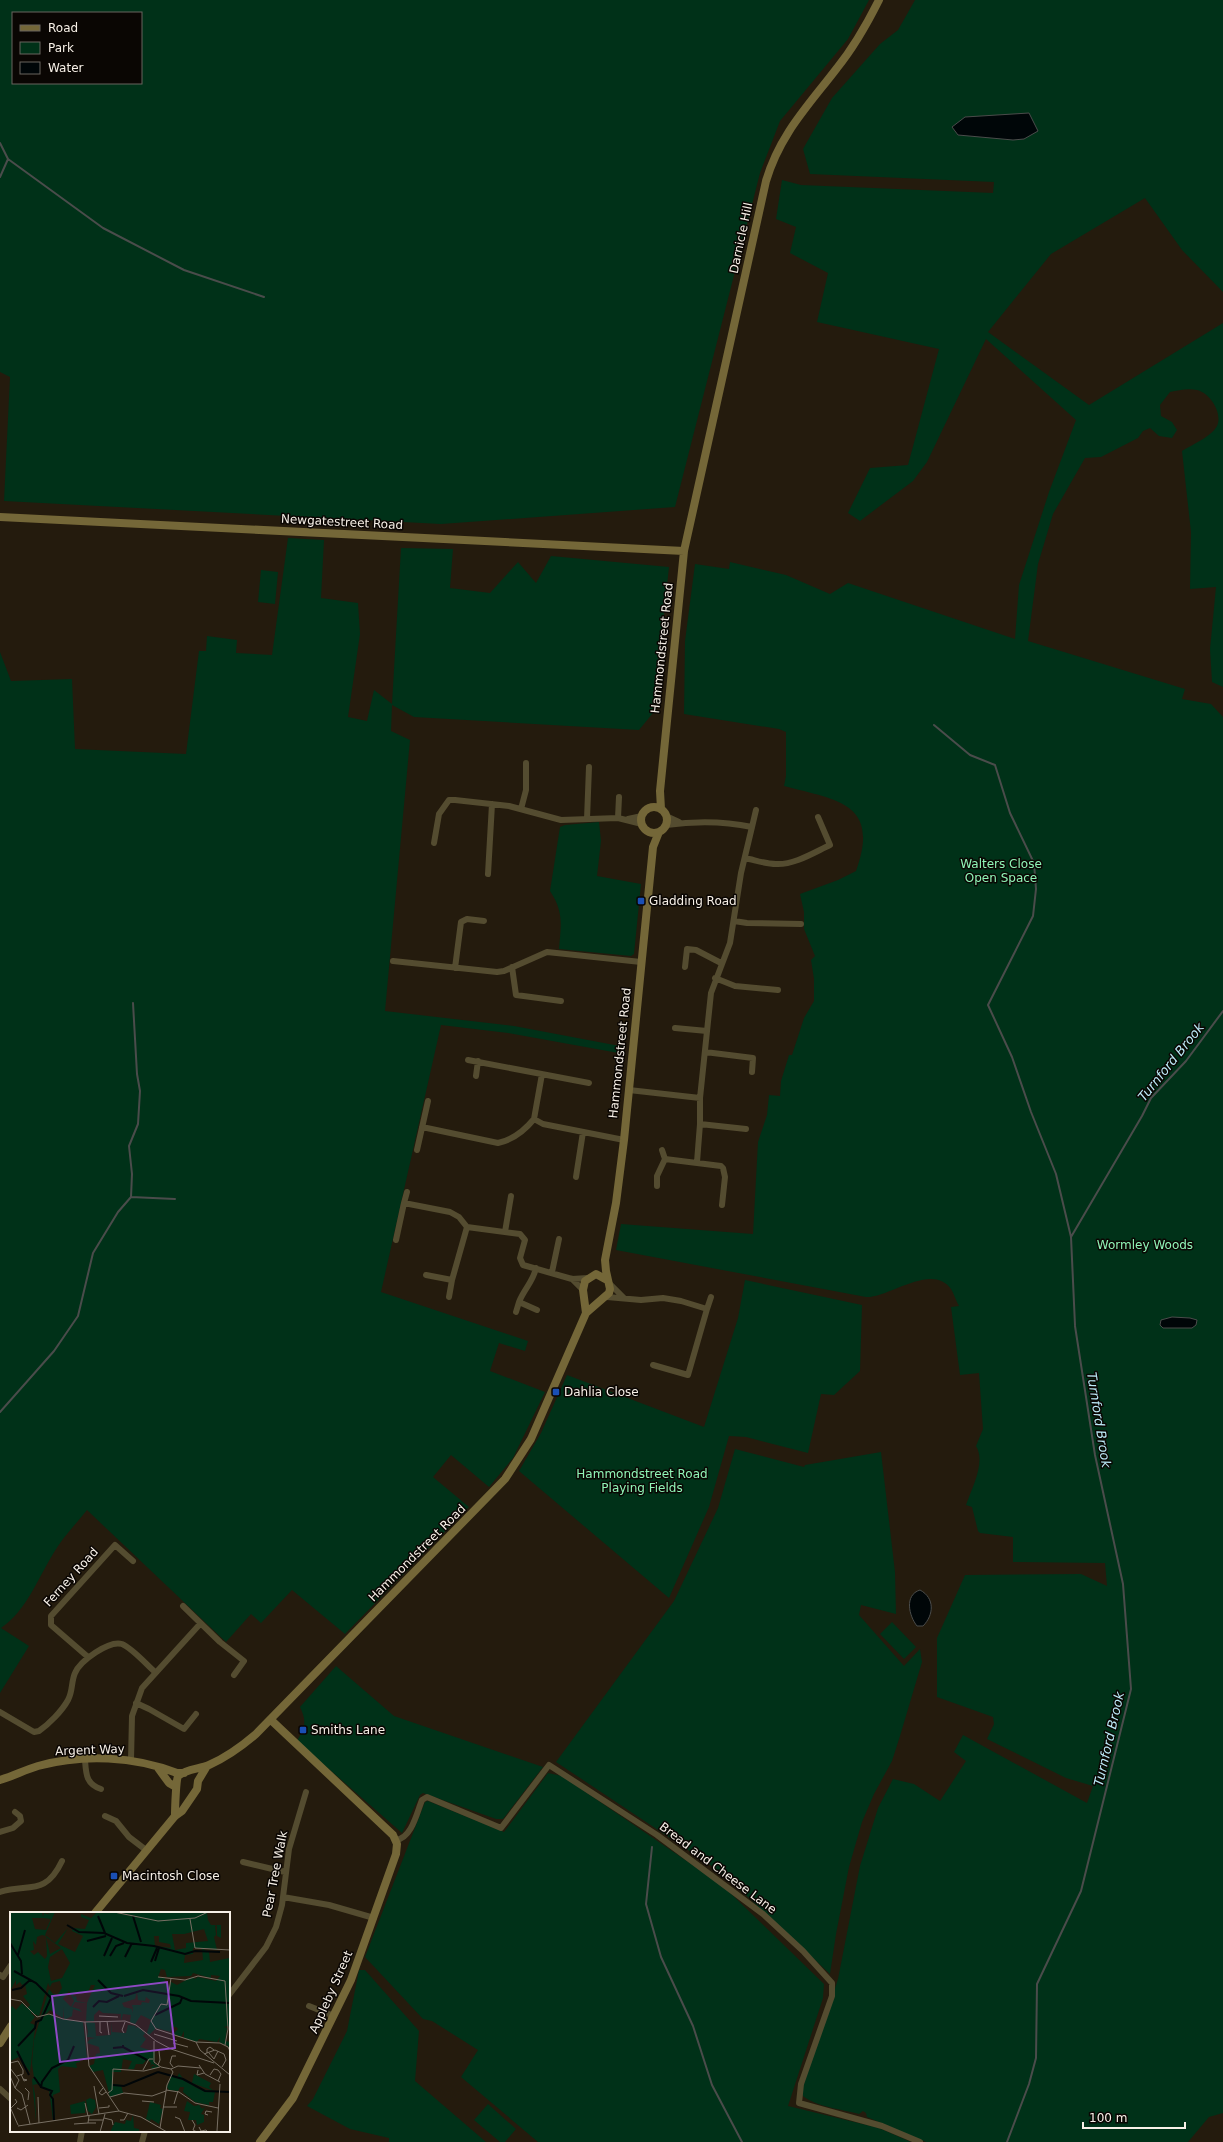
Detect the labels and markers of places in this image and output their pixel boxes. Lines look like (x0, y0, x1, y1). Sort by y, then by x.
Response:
place label: Gladding Road (649, 894, 737, 908)
marker: Gladding Road (636, 896, 646, 906)
place label: Dahlia Close (564, 1385, 639, 1399)
marker: Dahlia Close (551, 1387, 561, 1397)
place label: Smiths Lane (311, 1723, 385, 1737)
marker: Smiths Lane (298, 1725, 308, 1735)
place label: Macintosh Close (122, 1869, 220, 1883)
marker: Macintosh Close (109, 1871, 119, 1881)

